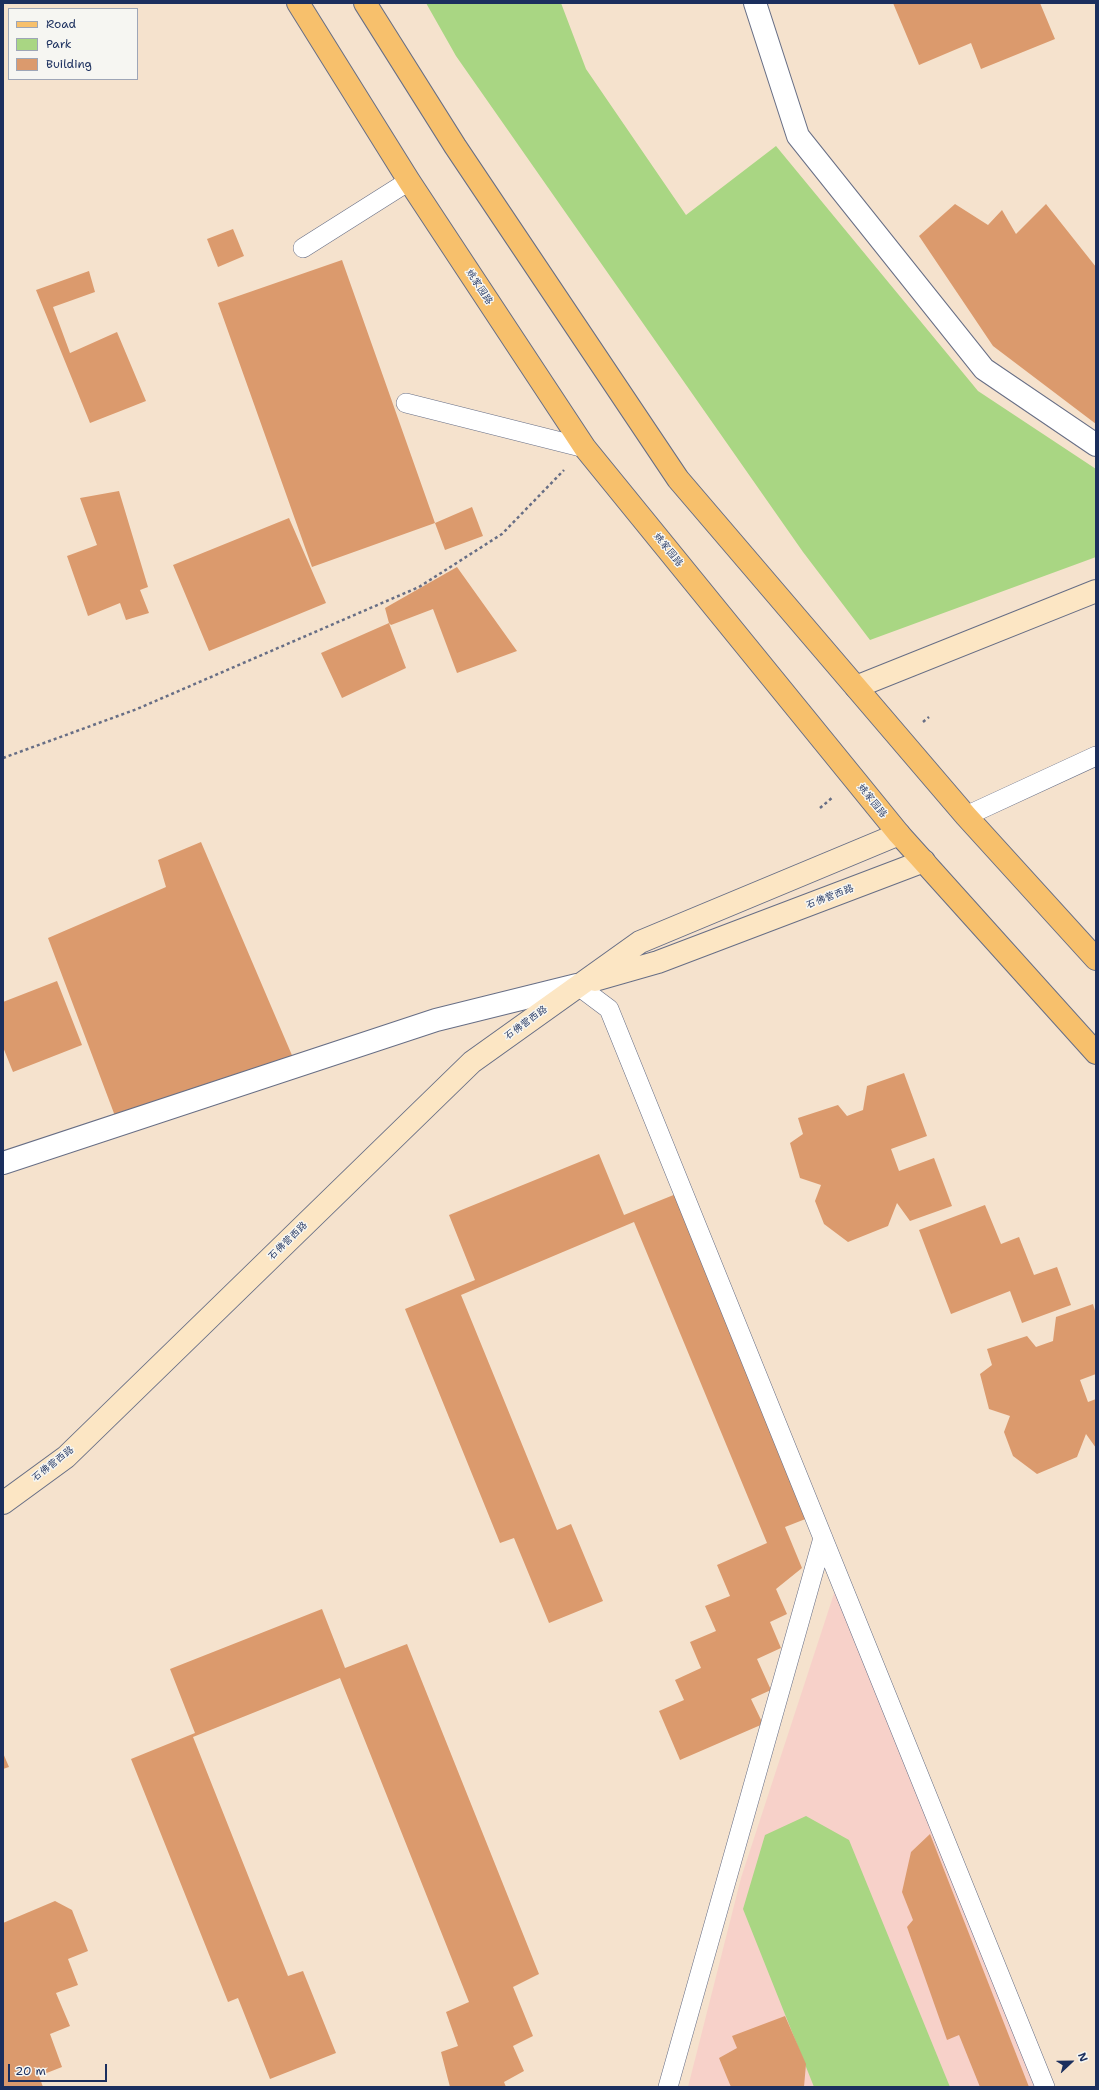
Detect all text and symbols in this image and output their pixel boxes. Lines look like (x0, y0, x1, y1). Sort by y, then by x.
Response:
legend (8, 8, 138, 80)
text: Road (46, 16, 76, 32)
text: Park (46, 36, 72, 52)
text: Building (46, 56, 92, 72)
street label: 姚家园路 (463, 267, 495, 307)
street label: 姚家园路 (651, 531, 685, 569)
street label: 姚家园路 (855, 782, 889, 820)
street label: 石佛营西路 (805, 882, 855, 912)
street label: 石佛营西路 (502, 1003, 550, 1043)
street label: 石佛营西路 (266, 1219, 310, 1263)
street label: 石佛营西路 (30, 1444, 76, 1484)
north arrow (1051, 2042, 1091, 2082)
text: N (1074, 2050, 1091, 2064)
scale bar (10, 2056, 109, 2082)
text: 20 m (15, 2063, 46, 2079)

